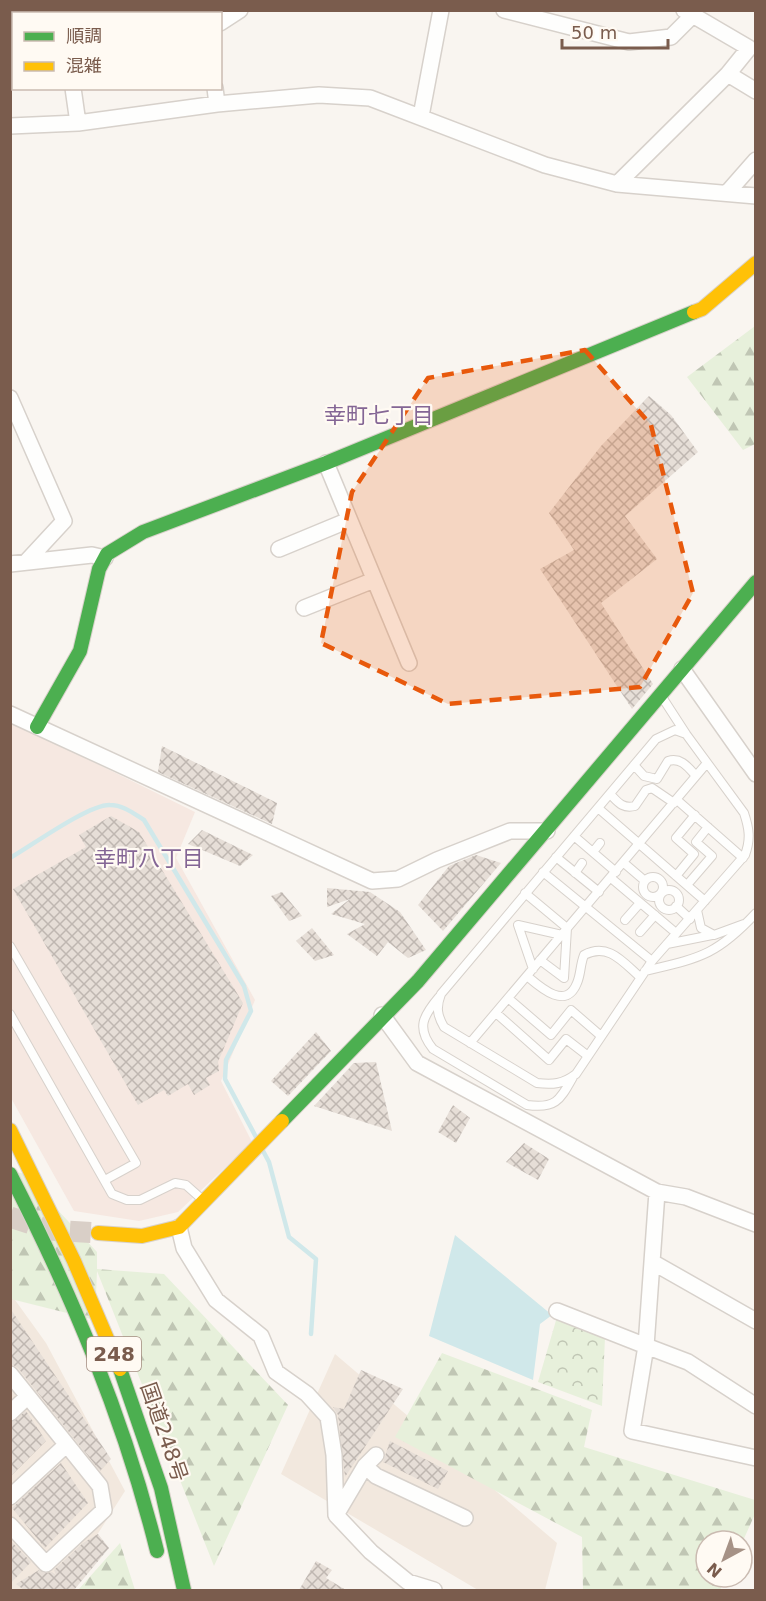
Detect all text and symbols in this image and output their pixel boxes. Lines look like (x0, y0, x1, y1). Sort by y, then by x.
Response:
legend (12, 12, 222, 90)
scale bar (562, 12, 668, 50)
text: 50 m (571, 22, 617, 43)
text: 順調 (66, 25, 102, 46)
text: 混雑 (66, 55, 102, 76)
district label: 幸町七丁目 (324, 403, 434, 428)
district label: 幸町八丁目 (94, 846, 204, 871)
road number: 248 (87, 1337, 141, 1371)
street label: 国道248号 (136, 1379, 192, 1485)
north arrow (694, 1529, 754, 1589)
text: N (703, 1558, 726, 1582)

